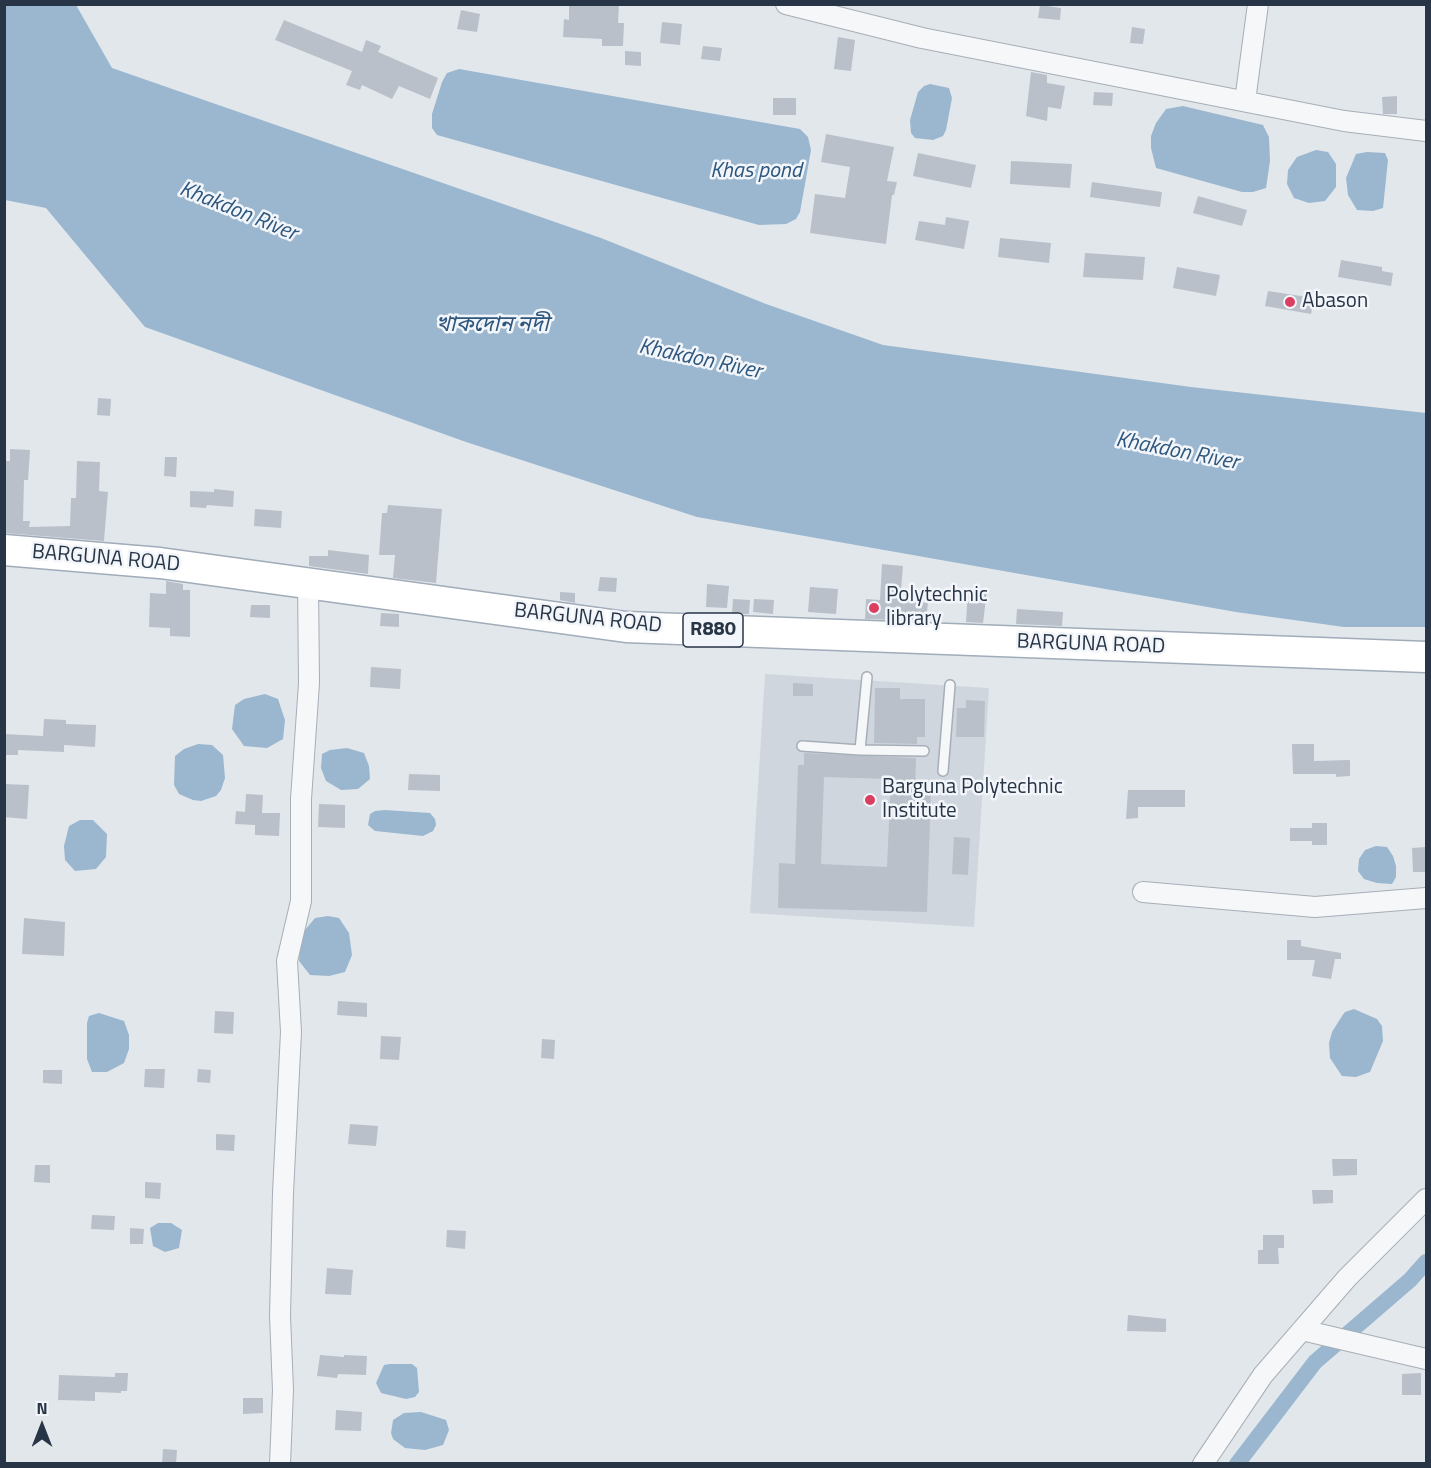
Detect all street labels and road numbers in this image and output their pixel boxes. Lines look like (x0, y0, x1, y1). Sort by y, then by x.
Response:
street label: BARGUNA ROAD (31, 540, 181, 578)
street label: BARGUNA ROAD (513, 599, 663, 639)
road number: R880 (683, 613, 743, 647)
street label: BARGUNA ROAD (1016, 630, 1166, 660)

